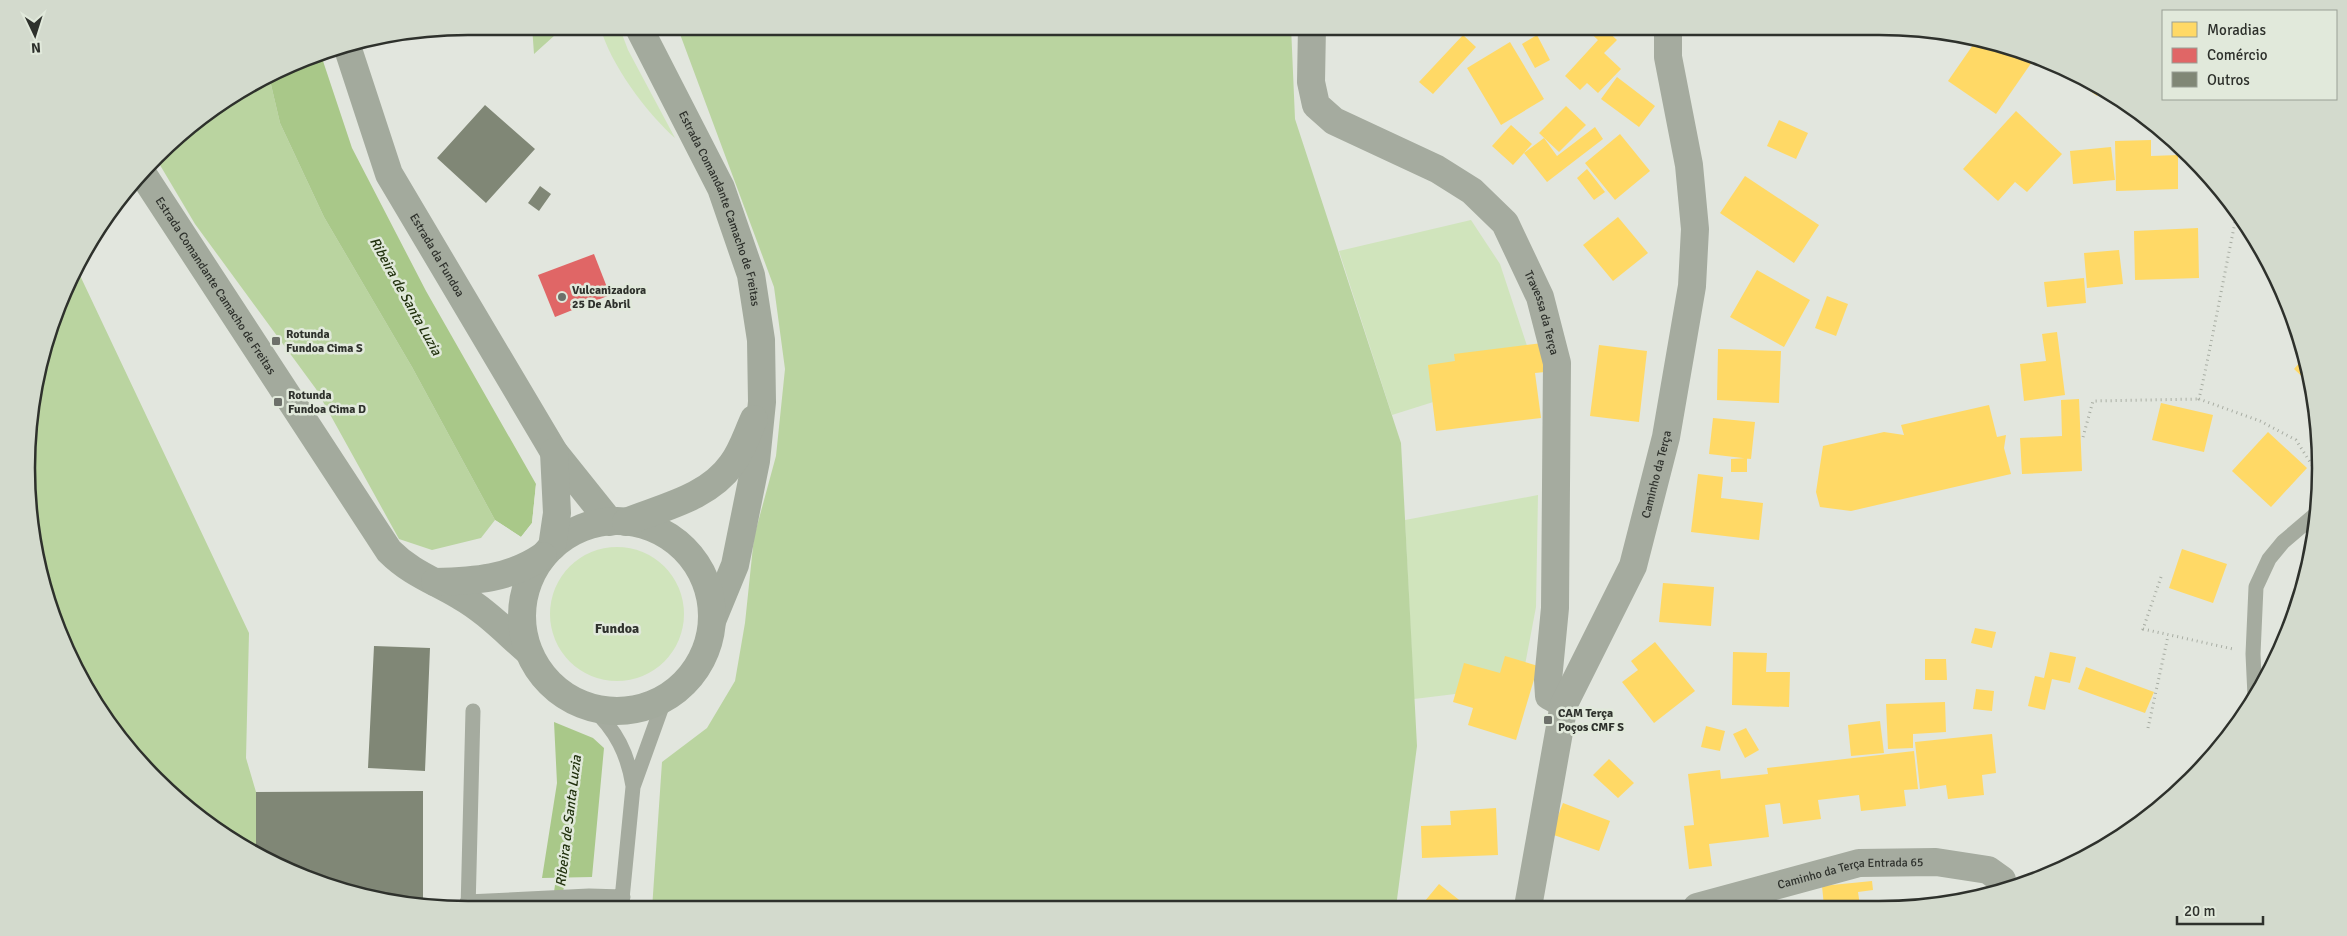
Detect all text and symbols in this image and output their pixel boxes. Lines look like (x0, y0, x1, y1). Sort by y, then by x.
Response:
north arrow (10, 10, 60, 60)
legend (2162, 10, 2337, 100)
text: Moradias (2207, 21, 2266, 39)
text: N (30, 39, 41, 56)
text: Comércio (2207, 46, 2268, 64)
text: Outros (2207, 71, 2250, 89)
street label: Estrada Comandante Camacho de Freitas (675, 109, 763, 307)
street label: Estrada Comandante Camacho de Freitas (152, 194, 279, 378)
street label: Estrada da Fundoa (406, 211, 467, 300)
water label: Ribeira de Santa Luzia (366, 234, 446, 359)
street label: Travessa da Terça (1521, 268, 1562, 357)
place label: Vulcanizadora 25 De Abril (572, 283, 646, 312)
marker: Vulcanizadora 25 De Abril (556, 291, 568, 303)
place label: Rotunda Fundoa Cima S (286, 327, 363, 356)
marker: Rotunda Fundoa Cima S (270, 335, 282, 347)
place label: Rotunda Fundoa Cima D (288, 388, 366, 417)
marker: Rotunda Fundoa Cima D (272, 396, 284, 408)
street label: Caminho da Terça (1638, 429, 1675, 520)
district label: Fundoa (595, 620, 639, 637)
place label: CAM Terça Poços CMF S (1558, 706, 1624, 735)
marker: CAM Terça Poços CMF S (1542, 714, 1554, 726)
water label: Ribeira de Santa Luzia (552, 753, 585, 888)
street label: Caminho da Terça Entrada 65 (1776, 855, 1924, 893)
scale bar (2177, 894, 2263, 926)
text: 20 m (2184, 902, 2215, 920)

